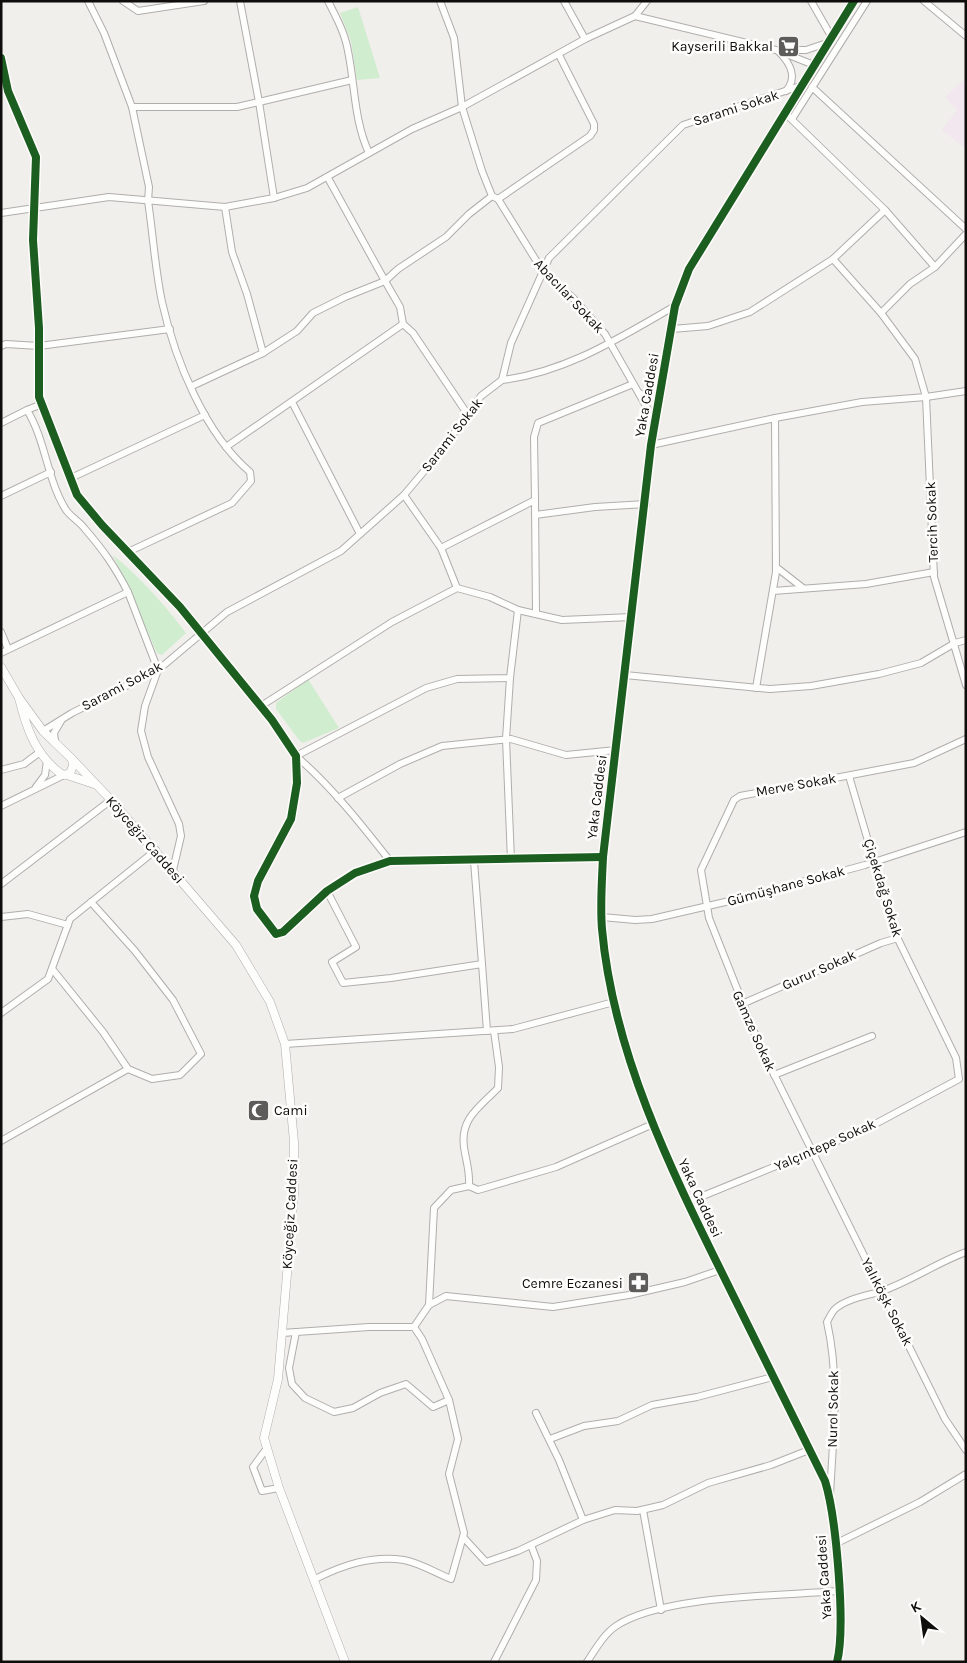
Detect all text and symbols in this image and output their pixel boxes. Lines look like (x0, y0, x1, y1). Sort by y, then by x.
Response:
supermarket icon: Kayserili Bakkal (777, 34, 801, 58)
place label: Kayserili Bakkal (671, 38, 773, 55)
street label: Sarami Sokak (691, 86, 781, 130)
street label: Abacılar Sokak (530, 255, 608, 337)
street label: Yaka Caddesi (631, 352, 663, 438)
street label: Sarami Sokak (418, 395, 486, 475)
street label: Tercih Sokak (922, 481, 942, 563)
street label: Sarami Sokak (79, 658, 165, 714)
street label: Yaka Caddesi (583, 754, 611, 840)
street label: Merve Sokak (755, 770, 838, 800)
street label: Köyceğiz Caddesi (102, 793, 188, 887)
street label: Çiçekdağ Sokak (860, 837, 906, 939)
street label: Gümüşhane Sokak (725, 862, 847, 910)
street label: Gurur Sokak (779, 946, 859, 994)
street label: Gamze Sokak (729, 988, 779, 1074)
mosque icon: Cami (246, 1098, 270, 1122)
place label: Cami (274, 1102, 308, 1119)
street label: Yalçıntepe Sokak (772, 1115, 878, 1175)
street label: Yaka Caddesi (674, 1156, 726, 1240)
street label: Köyceğiz Caddesi (279, 1158, 301, 1270)
street label: Yalıköşk Sokak (858, 1255, 916, 1349)
pharmacy icon: Cemre Eczanesi (627, 1271, 651, 1295)
place label: Cemre Eczanesi (522, 1275, 623, 1292)
street label: Nurol Sokak (824, 1370, 842, 1448)
street label: Yaka Caddesi (813, 1534, 835, 1620)
north arrow (897, 1593, 947, 1643)
text: K (908, 1597, 925, 1617)

